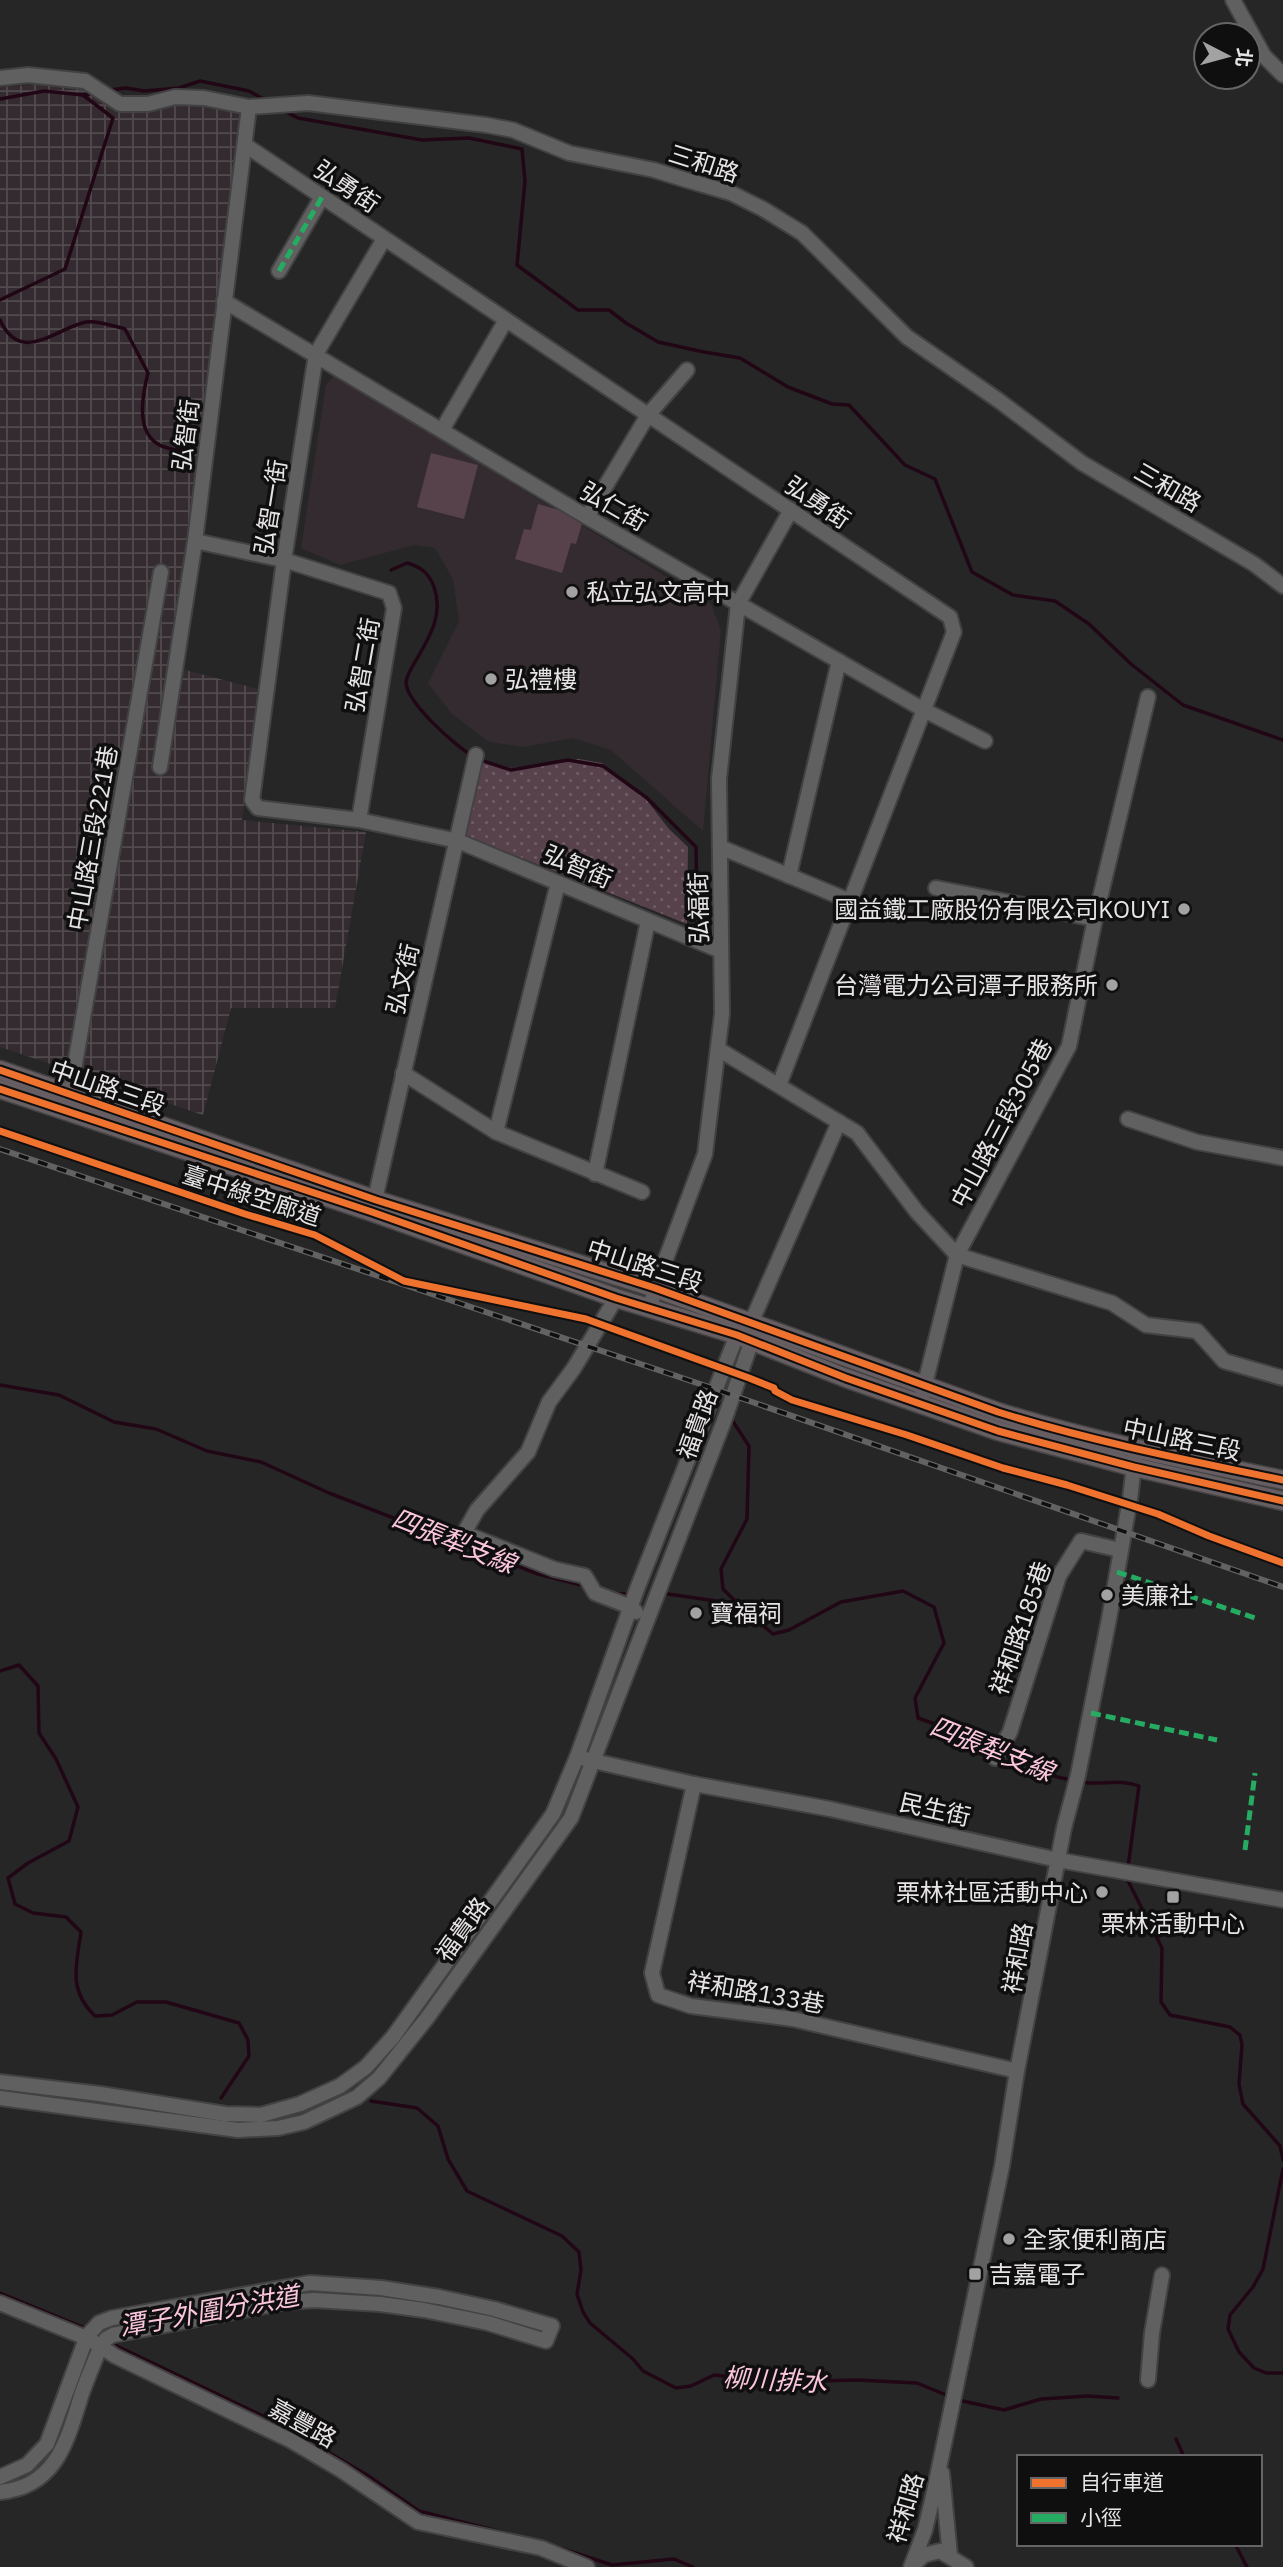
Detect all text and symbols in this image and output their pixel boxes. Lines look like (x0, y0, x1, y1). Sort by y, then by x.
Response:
north arrow (1192, 21, 1262, 91)
text: 北 (1231, 47, 1257, 68)
street label: 三和路 (665, 137, 743, 189)
street label: 弘勇街 (308, 153, 386, 219)
street label: 弘智街 (165, 397, 205, 473)
street label: 三和路 (1129, 455, 1207, 519)
street label: 弘智一街 (247, 457, 293, 557)
street label: 弘勇街 (779, 469, 857, 535)
street label: 弘仁街 (575, 474, 653, 538)
place label: 私立弘文高中 (586, 576, 730, 608)
marker: 私立弘文高中 (564, 584, 580, 600)
street label: 弘智二街 (338, 615, 386, 715)
place label: 弘禮樓 (505, 663, 577, 695)
marker: 弘禮樓 (483, 671, 499, 687)
street label: 中山路三段221巷 (60, 743, 124, 933)
street label: 弘智街 (539, 837, 617, 895)
street label: 弘福街 (681, 872, 715, 944)
place label: 國益鐵工廠股份有限公司KOUYI (834, 893, 1170, 925)
marker: 國益鐵工廠股份有限公司KOUYI (1176, 901, 1192, 917)
street label: 弘文街 (378, 940, 426, 1018)
place label: 台灣電力公司潭子服務所 (834, 969, 1098, 1001)
marker: 台灣電力公司潭子服務所 (1104, 977, 1120, 993)
street label: 中山路三段305巷 (943, 1033, 1059, 1213)
street label: 中山路三段 (46, 1052, 170, 1122)
street label: 臺中綠空廊道 (179, 1158, 325, 1232)
street label: 中山路三段 (583, 1231, 707, 1299)
street label: 福貴路 (670, 1385, 724, 1463)
street label: 中山路三段 (1120, 1411, 1244, 1467)
water label: 四張犁支線 (387, 1500, 523, 1581)
street label: 祥和路185巷 (982, 1557, 1058, 1699)
place label: 美廉社 (1121, 1579, 1193, 1611)
marker: 美廉社 (1099, 1587, 1115, 1603)
place label: 寶福祠 (710, 1597, 782, 1629)
marker: 寶福祠 (688, 1605, 704, 1621)
water label: 四張犁支線 (925, 1708, 1061, 1789)
street label: 民生街 (896, 1785, 974, 1833)
place label: 栗林社區活動中心 (896, 1876, 1088, 1908)
marker: 栗林社區活動中心 (1094, 1884, 1110, 1900)
marker: 栗林活動中心 (1165, 1889, 1181, 1905)
street label: 福貴路 (428, 1890, 496, 1968)
place label: 栗林活動中心 (1101, 1907, 1245, 1939)
street label: 祥和路 (995, 1920, 1039, 1996)
street label: 祥和路133巷 (685, 1964, 827, 2020)
place label: 全家便利商店 (1023, 2223, 1167, 2255)
marker: 全家便利商店 (1001, 2231, 1017, 2247)
place label: 吉嘉電子 (989, 2258, 1085, 2290)
marker: 吉嘉電子 (967, 2266, 983, 2282)
water label: 潭子外圍分洪道 (116, 2277, 306, 2343)
water label: 柳川排水 (722, 2359, 829, 2399)
street label: 嘉豐路 (264, 2392, 342, 2454)
legend (1017, 2455, 1262, 2546)
text: 自行車道 (1080, 2468, 1164, 2496)
street label: 祥和路 (880, 2469, 930, 2547)
text: 小徑 (1080, 2503, 1122, 2531)

